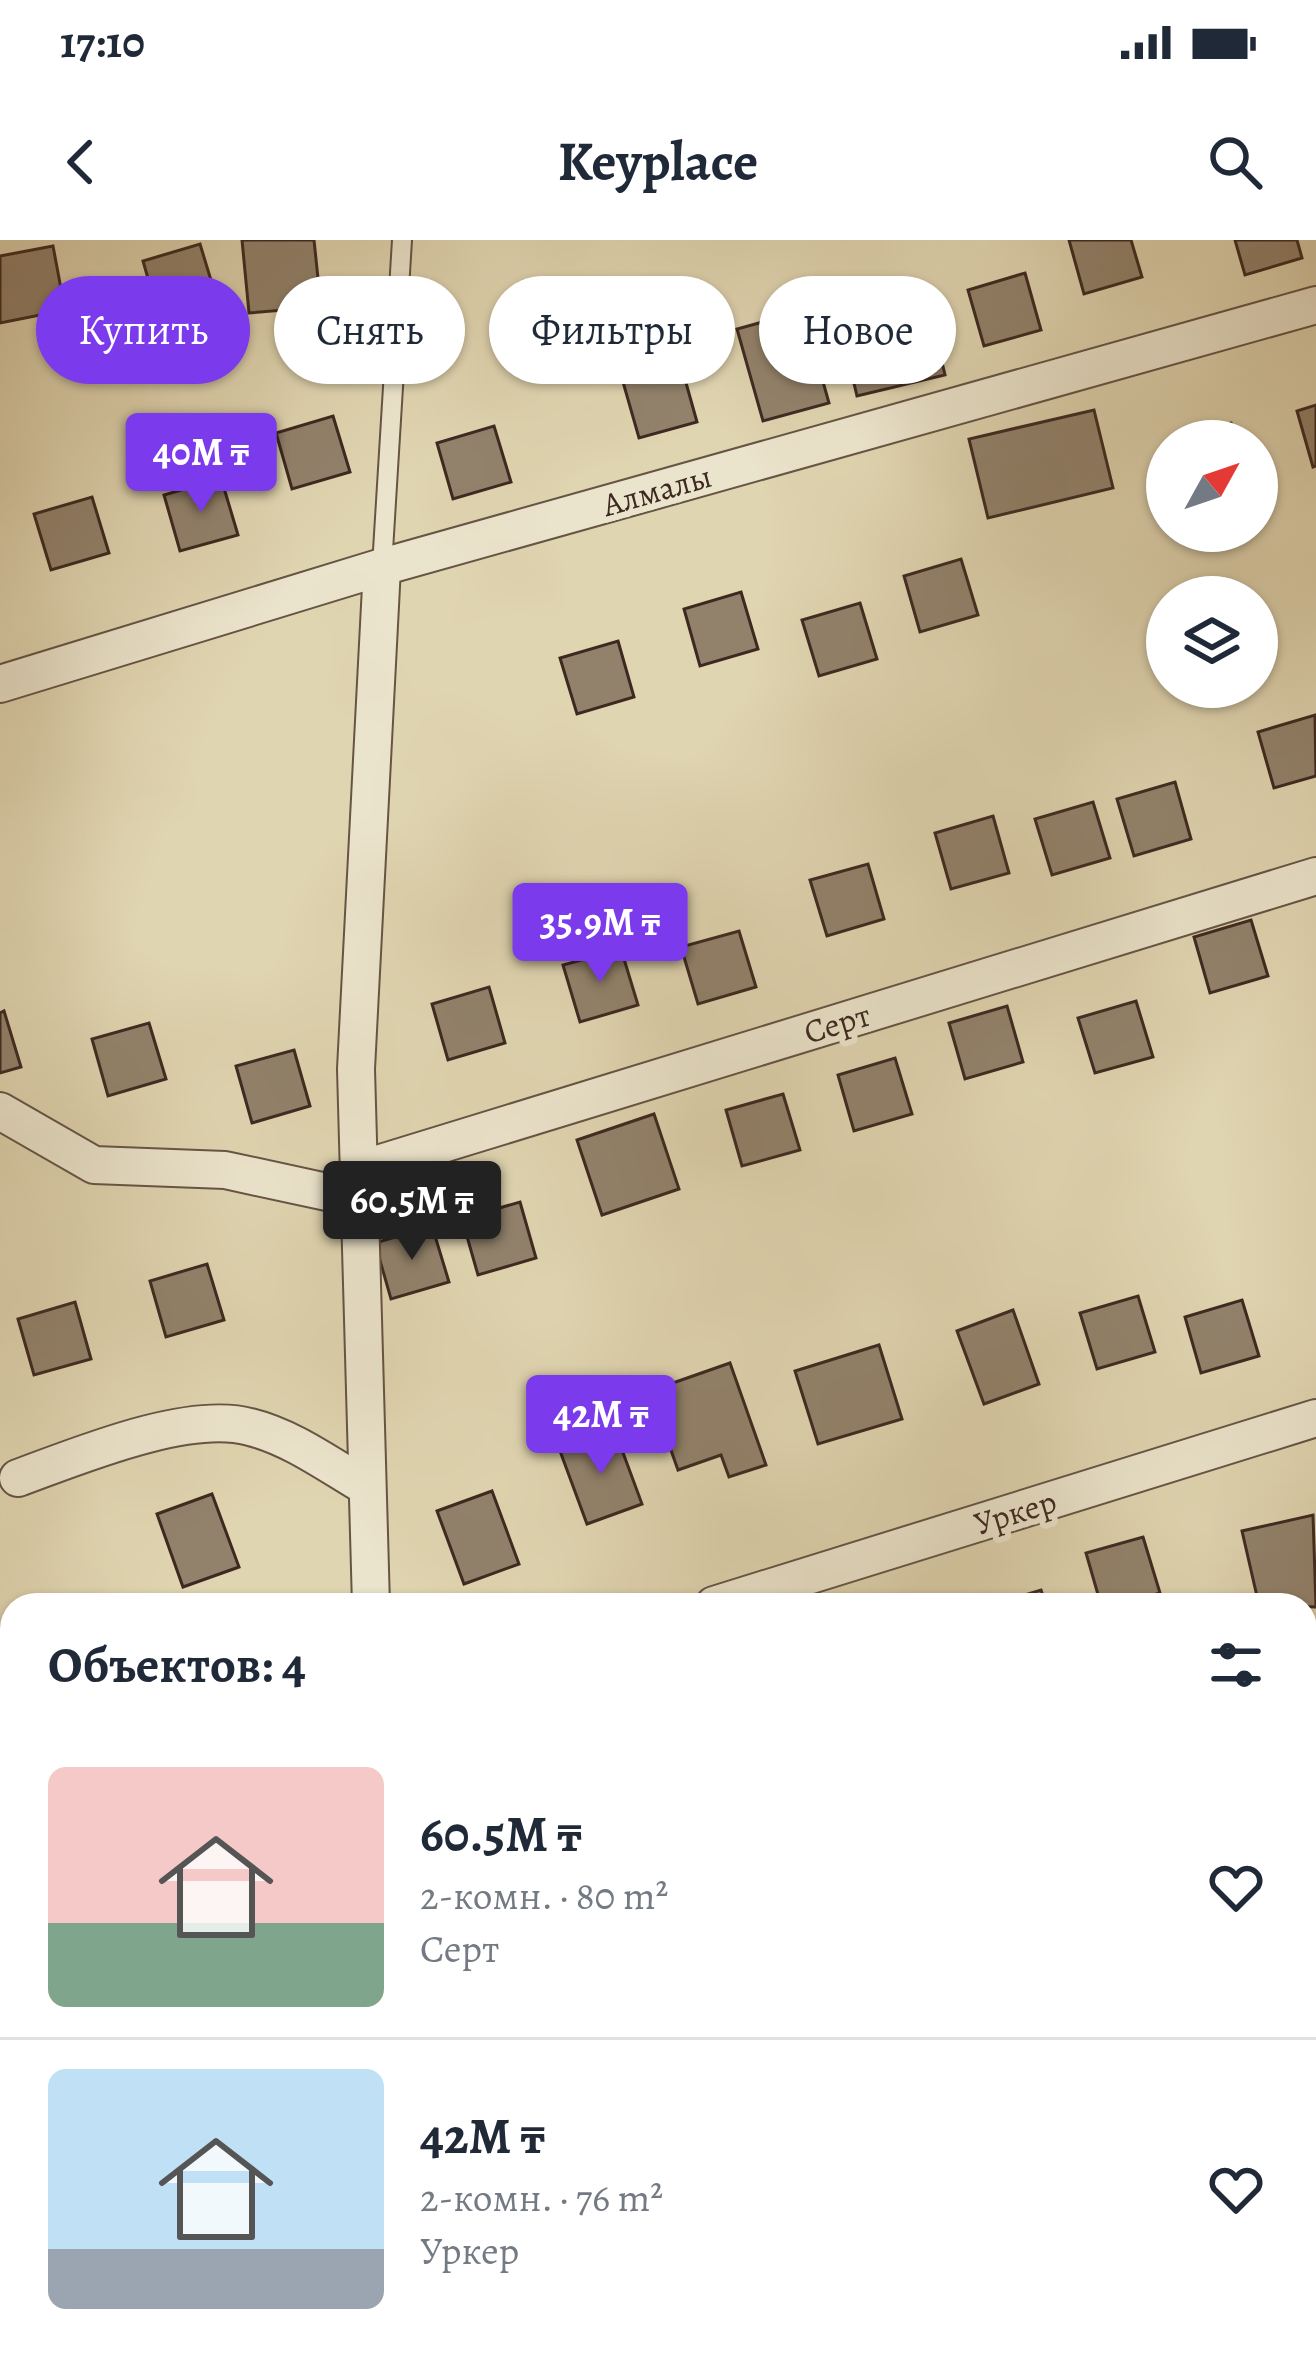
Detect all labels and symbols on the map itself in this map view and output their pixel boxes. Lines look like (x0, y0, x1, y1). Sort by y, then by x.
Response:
pin: 40M ₸ (117, 413, 285, 515)
north arrow (1146, 420, 1278, 552)
street label: Алмалы (596, 453, 717, 527)
pin: 35.9M ₸ (489, 883, 711, 985)
street label: Серт (798, 992, 876, 1054)
pin: 60.5M ₸ (301, 1161, 523, 1263)
pin: 42M ₸ (517, 1375, 685, 1477)
street label: Уркер (968, 1478, 1062, 1546)

